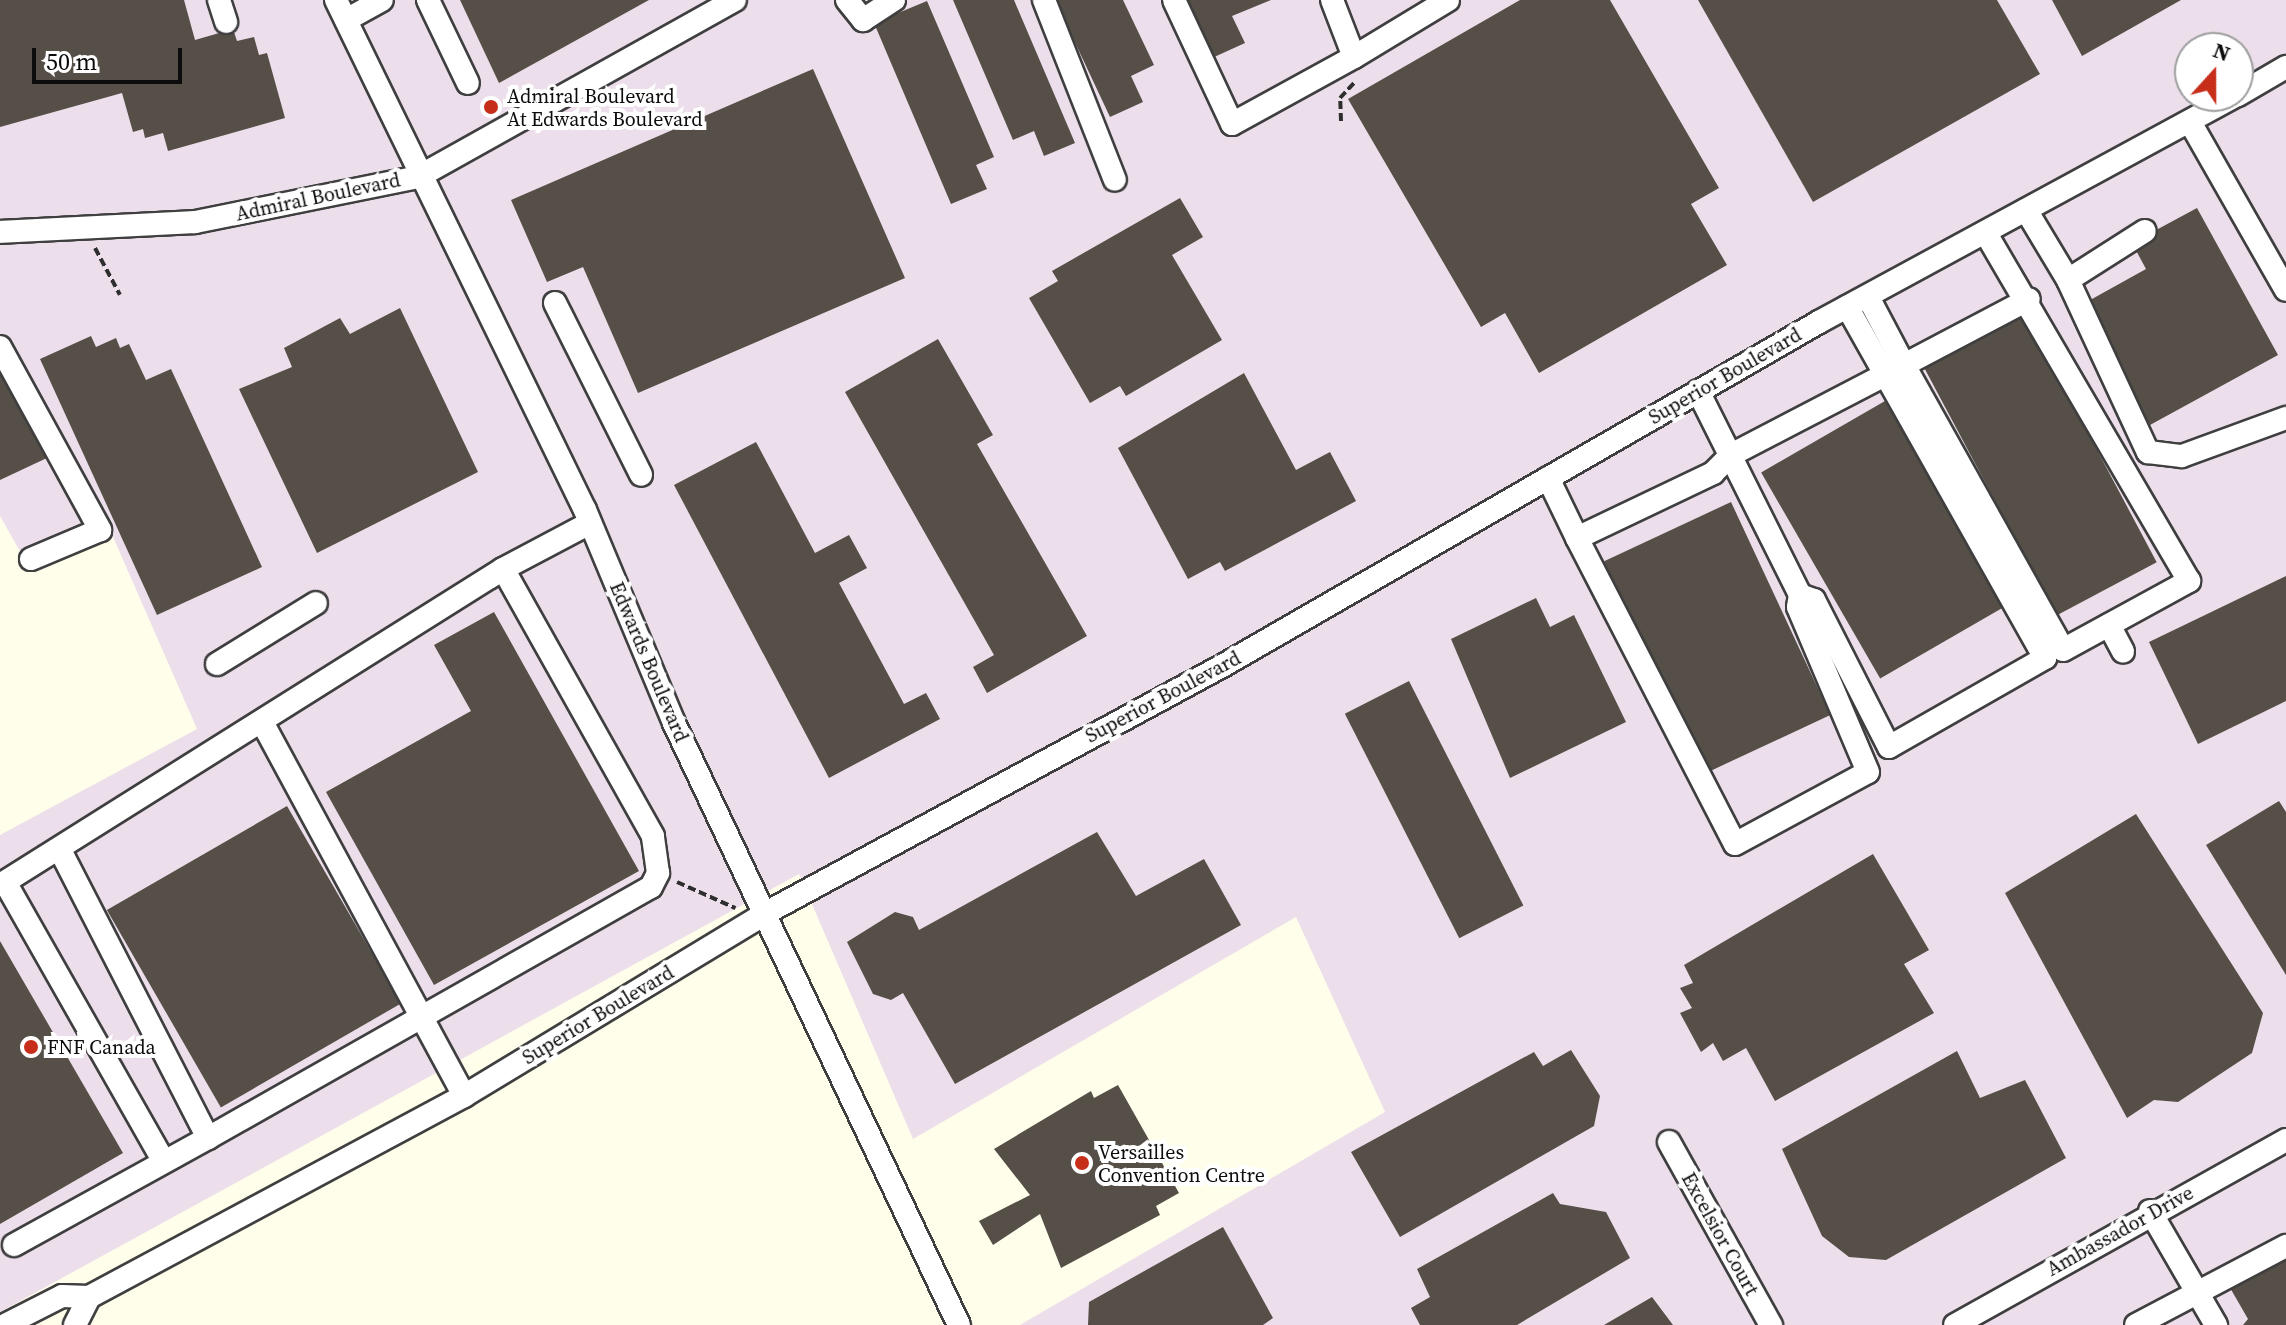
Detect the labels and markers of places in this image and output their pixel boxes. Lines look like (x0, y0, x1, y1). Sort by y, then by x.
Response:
place label: Admiral Boulevard At Edwards Boulevard (507, 84, 703, 131)
marker: Admiral Boulevard At Edwards Boulevard (482, 98, 500, 116)
place label: FNF Canada (47, 1035, 156, 1059)
marker: FNF Canada (22, 1038, 40, 1056)
place label: Versailles Convention Centre (1098, 1140, 1265, 1187)
marker: Versailles Convention Centre (1073, 1154, 1091, 1172)

